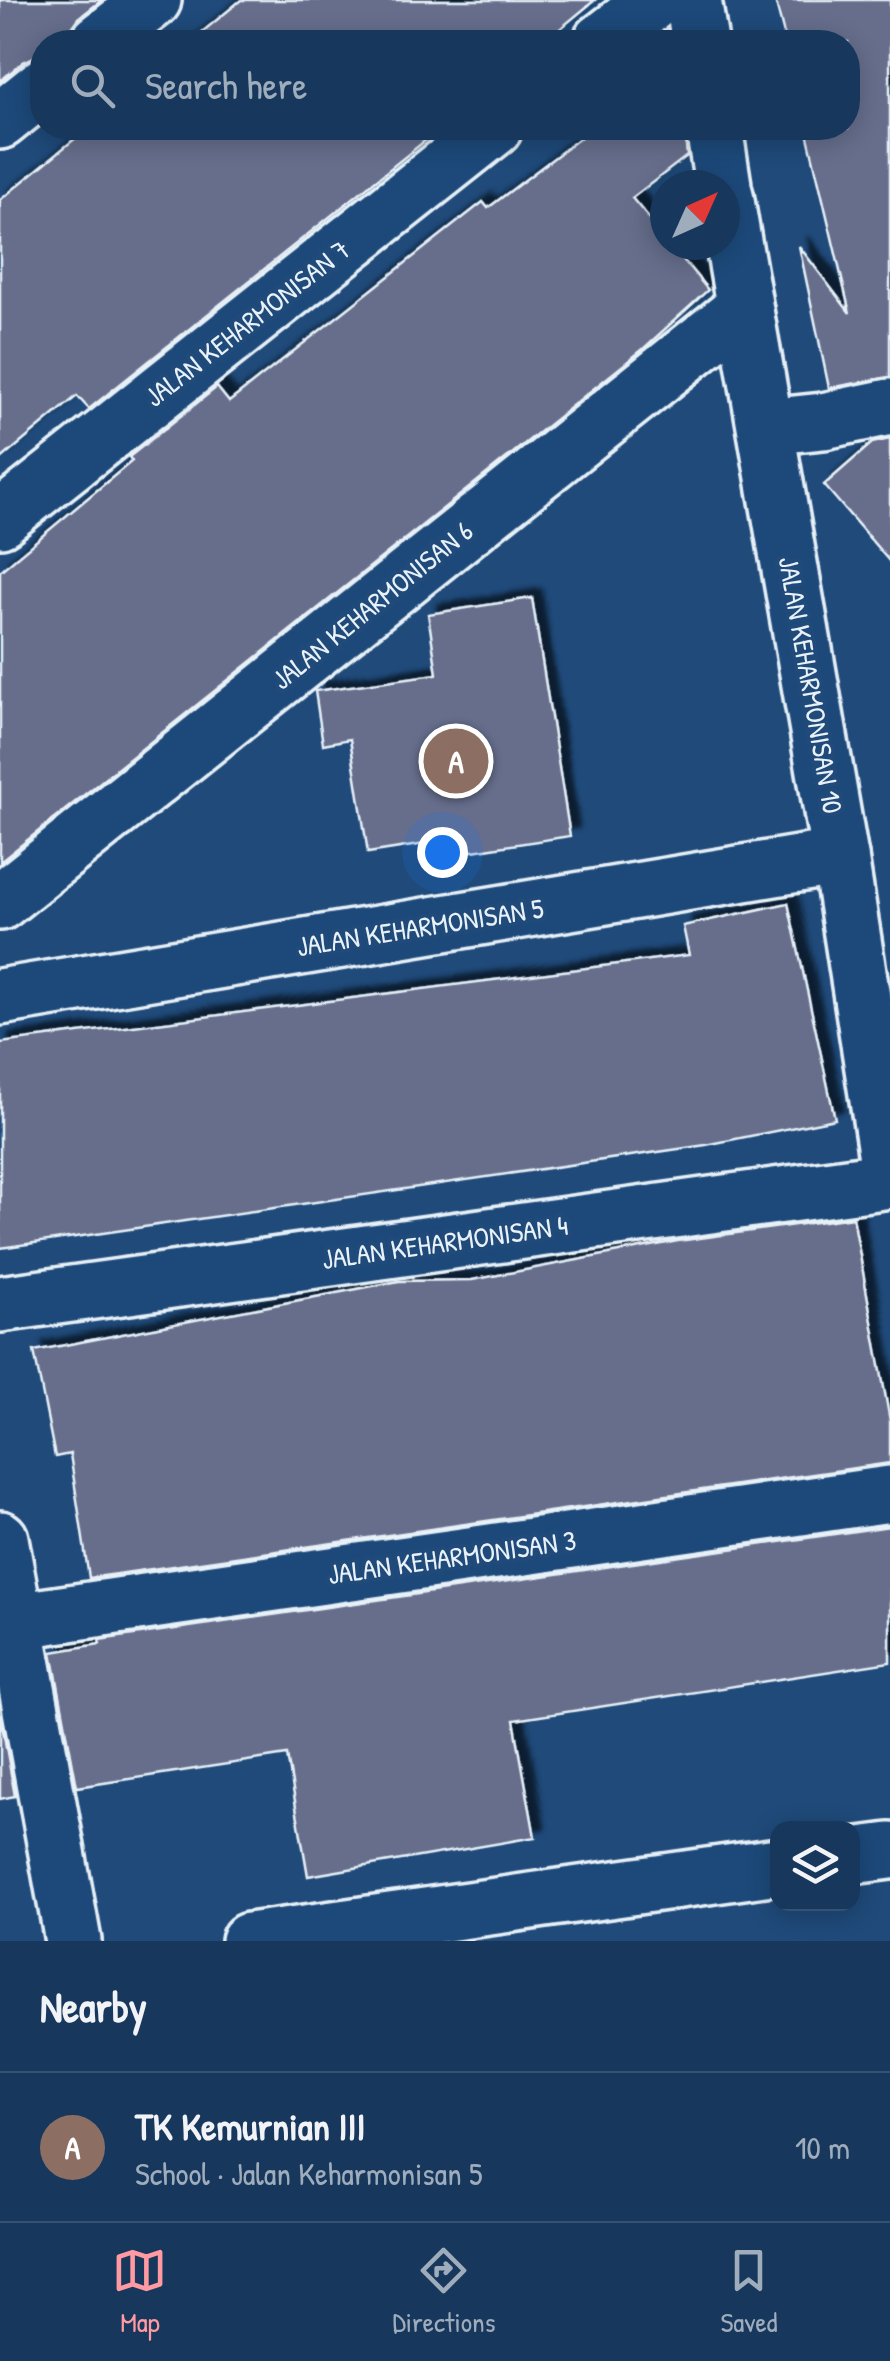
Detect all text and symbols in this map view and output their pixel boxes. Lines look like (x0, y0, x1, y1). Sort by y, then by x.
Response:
search box (30, 30, 860, 140)
icon: search (65, 58, 120, 113)
text: Search here (145, 59, 307, 111)
north arrow (650, 170, 740, 260)
street label: JALAN KEHARMONISAN 7 (136, 231, 358, 415)
street label: JALAN KEHARMONISAN 6 (263, 512, 481, 698)
street label: JALAN KEHARMONISAN 10 (770, 554, 852, 816)
pin: A (424, 724, 488, 798)
your location (417, 827, 468, 878)
street label: JALAN KEHARMONISAN 5 (294, 889, 546, 965)
street label: JALAN KEHARMONISAN 4 (320, 1206, 570, 1278)
street label: JALAN KEHARMONISAN 3 (326, 1521, 578, 1593)
map controls (770, 1821, 860, 1911)
button: layers (770, 1821, 860, 1911)
text: Nearby (40, 1978, 147, 2035)
text: TK Kemurnian III (135, 2100, 365, 2152)
text: A (65, 2126, 80, 2169)
text: 10 m (795, 2126, 850, 2169)
text: School · Jalan Keharmonisan 5 (135, 2152, 483, 2195)
tab: Map (112, 2243, 167, 2341)
tab: Directions (392, 2243, 495, 2341)
tab: Saved (720, 2243, 778, 2341)

